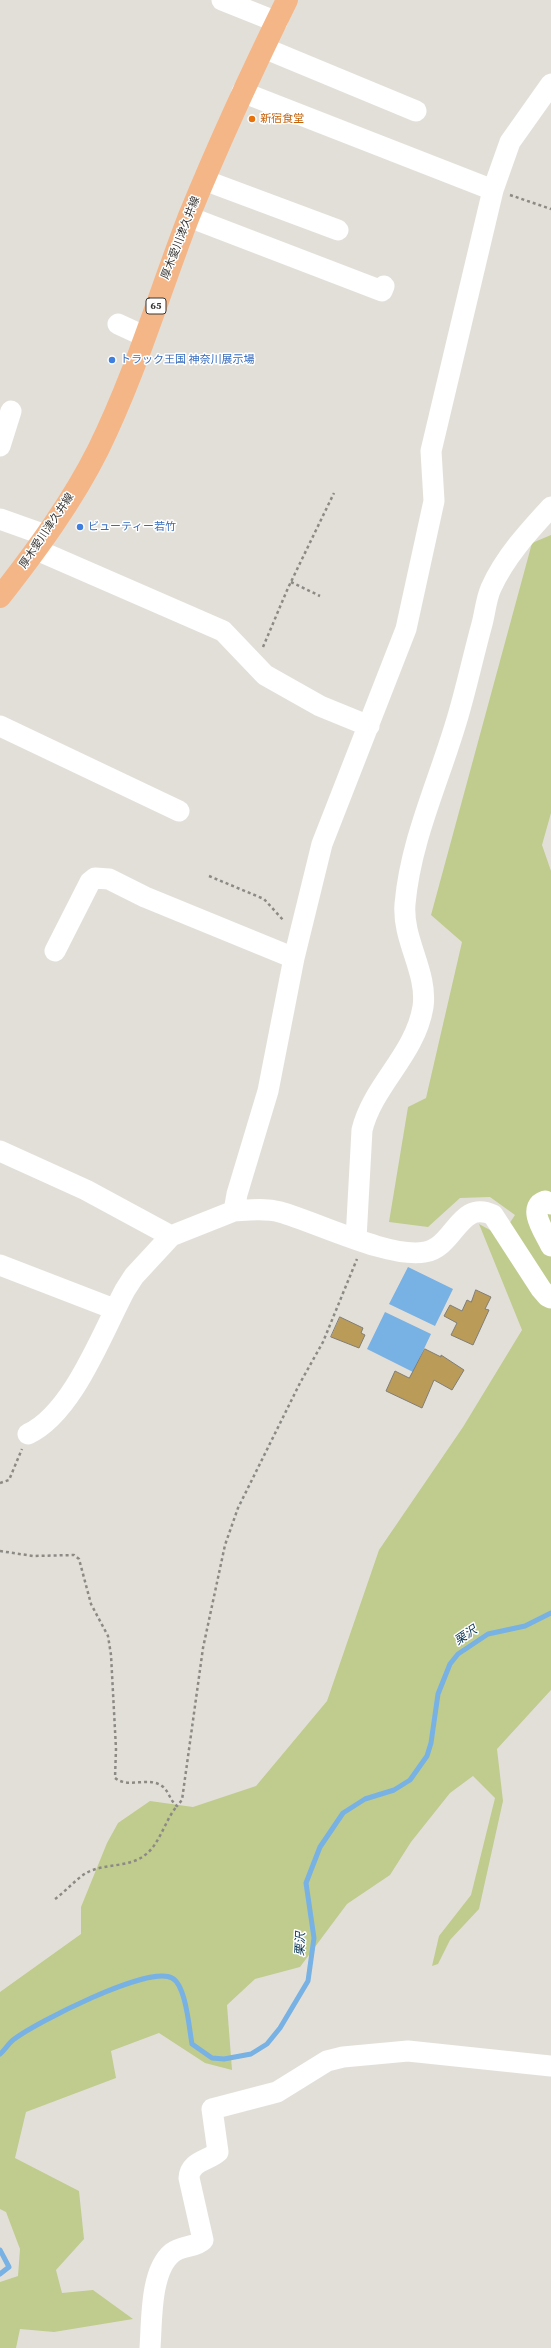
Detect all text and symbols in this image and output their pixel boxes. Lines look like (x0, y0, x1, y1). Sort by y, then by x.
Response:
place label: 新宿食堂 (260, 112, 304, 126)
marker: 新宿食堂 (247, 114, 257, 124)
street label: 厚木愛川津久井線 (159, 195, 203, 281)
road number: 65 (146, 298, 166, 314)
place label: トラック王国 神奈川展示場 (120, 353, 255, 367)
marker: トラック王国 神奈川展示場 (107, 355, 117, 365)
street label: 厚木愛川津久井線 (17, 491, 77, 571)
place label: ビューティー若竹 (88, 520, 176, 534)
marker: ビューティー若竹 (75, 522, 85, 532)
water label: 栗沢 (452, 1623, 480, 1649)
water label: 栗沢 (293, 1932, 309, 1956)

